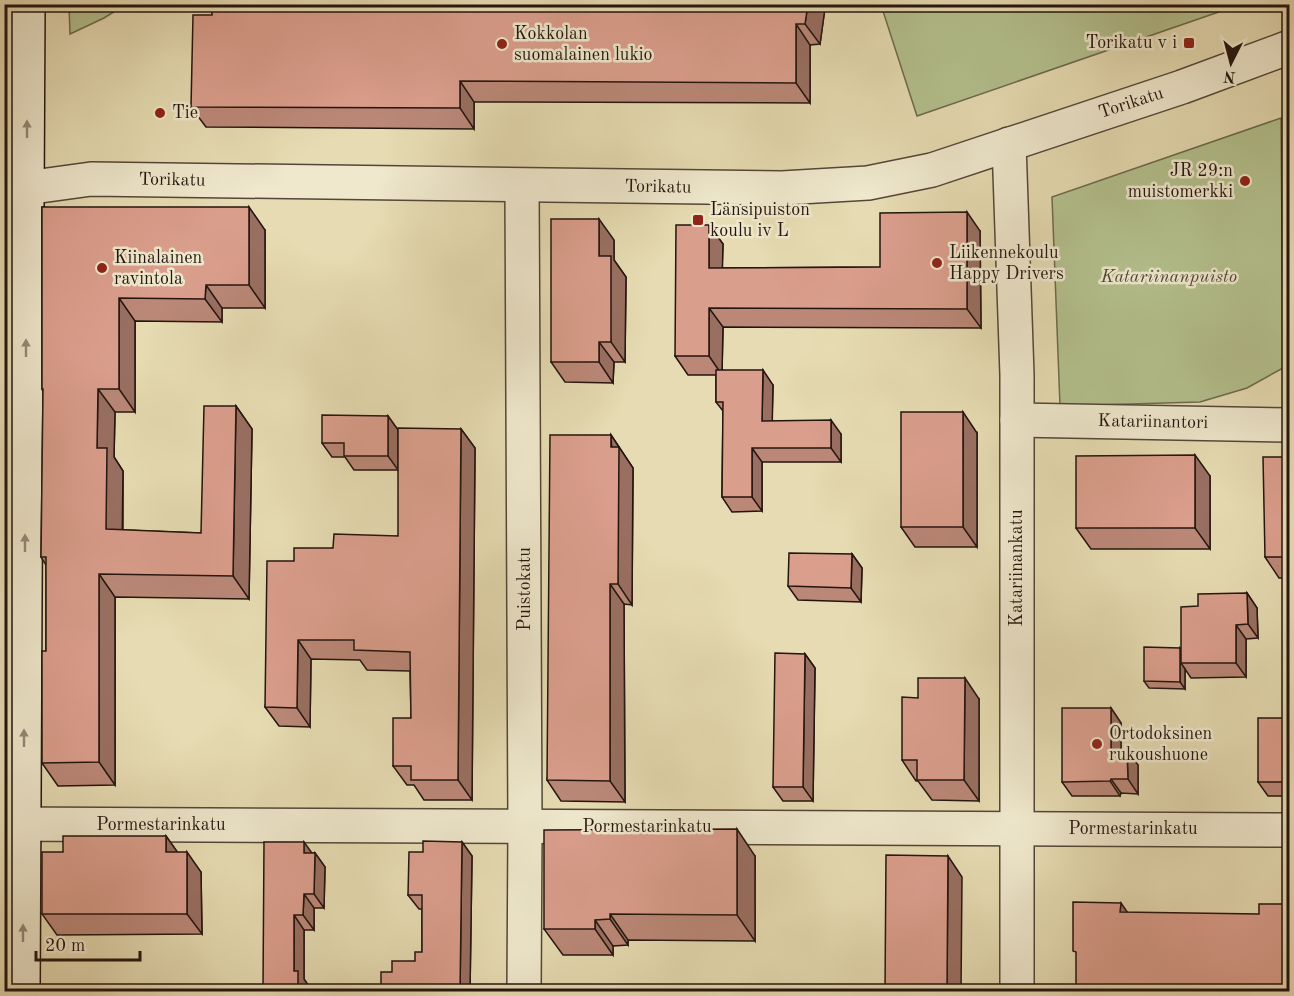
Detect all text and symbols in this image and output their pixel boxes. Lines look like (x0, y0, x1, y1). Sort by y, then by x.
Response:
place label: Kokkolan suomalainen lukio (514, 25, 653, 64)
north arrow (1201, 33, 1261, 93)
place label: Torikatu v i (1086, 34, 1177, 52)
marker: Torikatu v i (1182, 36, 1196, 50)
marker: Kokkolan suomalainen lukio (495, 37, 509, 51)
text: N (1222, 67, 1237, 85)
street label: Torikatu (1096, 84, 1166, 122)
place label: Tie (172, 104, 198, 122)
marker: Tie (153, 106, 167, 120)
one-way arrow (22, 120, 32, 139)
place label: JR 29:n muistomerkki (1128, 162, 1233, 201)
street label: Torikatu (138, 170, 206, 190)
marker: JR 29:n muistomerkki (1238, 174, 1252, 188)
street label: Torikatu (624, 177, 692, 197)
place label: Länsipuiston koulu iv L (710, 201, 810, 240)
marker: Länsipuiston koulu iv L (691, 213, 705, 227)
place label: Liikennekoulu Happy Drivers (949, 244, 1064, 283)
place label: Kiinalainen ravintola (114, 249, 203, 288)
marker: Liikennekoulu Happy Drivers (930, 256, 944, 270)
marker: Kiinalainen ravintola (95, 261, 109, 275)
park label: Katariinanpuisto (1100, 268, 1237, 286)
one-way arrow (21, 339, 31, 358)
street label: Katariinantori (1098, 412, 1209, 432)
street label: Katariinankatu (1008, 509, 1026, 627)
one-way arrow (20, 534, 30, 553)
street label: Puistokatu (516, 547, 534, 631)
place label: Ortodoksinen rukoushuone (1109, 725, 1213, 764)
one-way arrow (20, 729, 29, 748)
marker: Ortodoksinen rukoushuone (1090, 737, 1104, 751)
street label: Pormestarinkatu (96, 816, 226, 834)
street label: Pormestarinkatu (582, 818, 712, 836)
street label: Pormestarinkatu (1068, 820, 1198, 838)
one-way arrow (18, 924, 28, 943)
scale bar (36, 924, 140, 962)
text: 20 m (45, 937, 85, 955)

